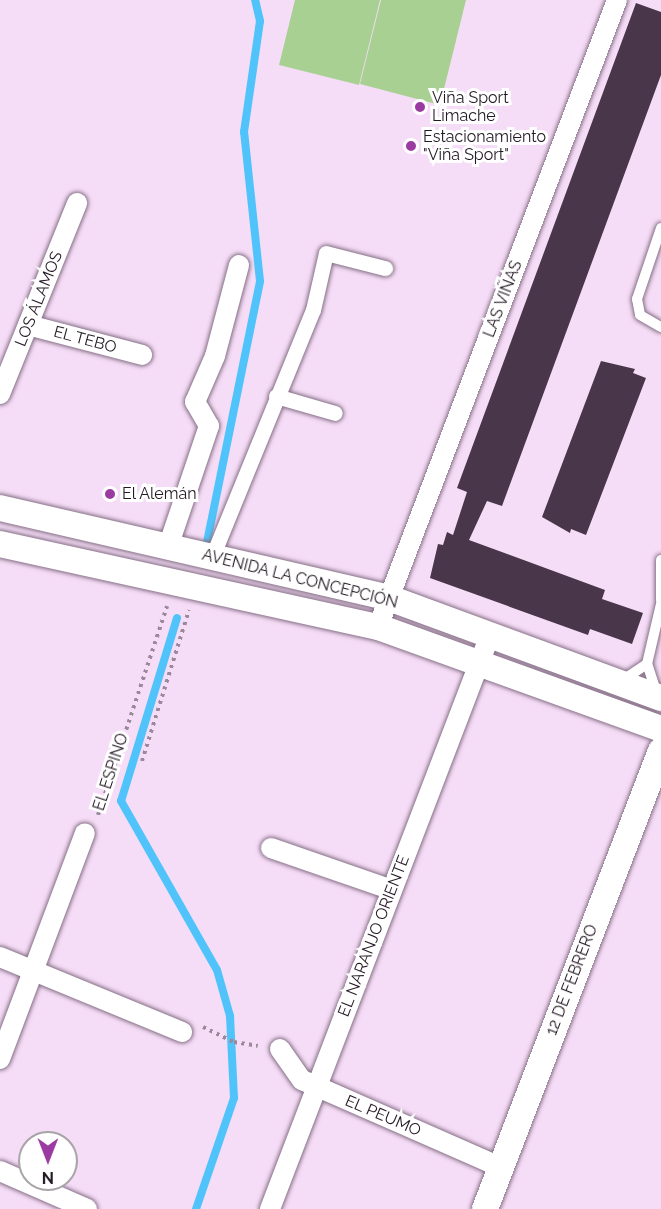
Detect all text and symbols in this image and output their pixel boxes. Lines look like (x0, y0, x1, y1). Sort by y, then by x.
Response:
place label: Viña Sport Limache (432, 88, 509, 126)
marker: Viña Sport Limache (413, 100, 427, 114)
place label: Estacionamiento "Viña Sport" (423, 127, 546, 165)
marker: Estacionamiento "Viña Sport" (404, 139, 418, 153)
street label: LOS ÁLAMOS (11, 248, 67, 350)
street label: LAS VIÑAS (479, 258, 527, 340)
street label: EL TEBO (51, 322, 119, 358)
place label: El Alemán (122, 484, 197, 504)
marker: El Alemán (103, 487, 117, 501)
street label: AVENIDA LA CONCEPCIÓN (200, 545, 400, 613)
street label: EL ESPINO (89, 731, 133, 813)
street label: EL NARANJO ORIENTE (334, 852, 414, 1020)
street label: 12 DE FEBRERO (542, 922, 602, 1038)
street label: EL PEUMO (342, 1091, 424, 1141)
north arrow (18, 1131, 78, 1191)
text: N (42, 1168, 54, 1187)

